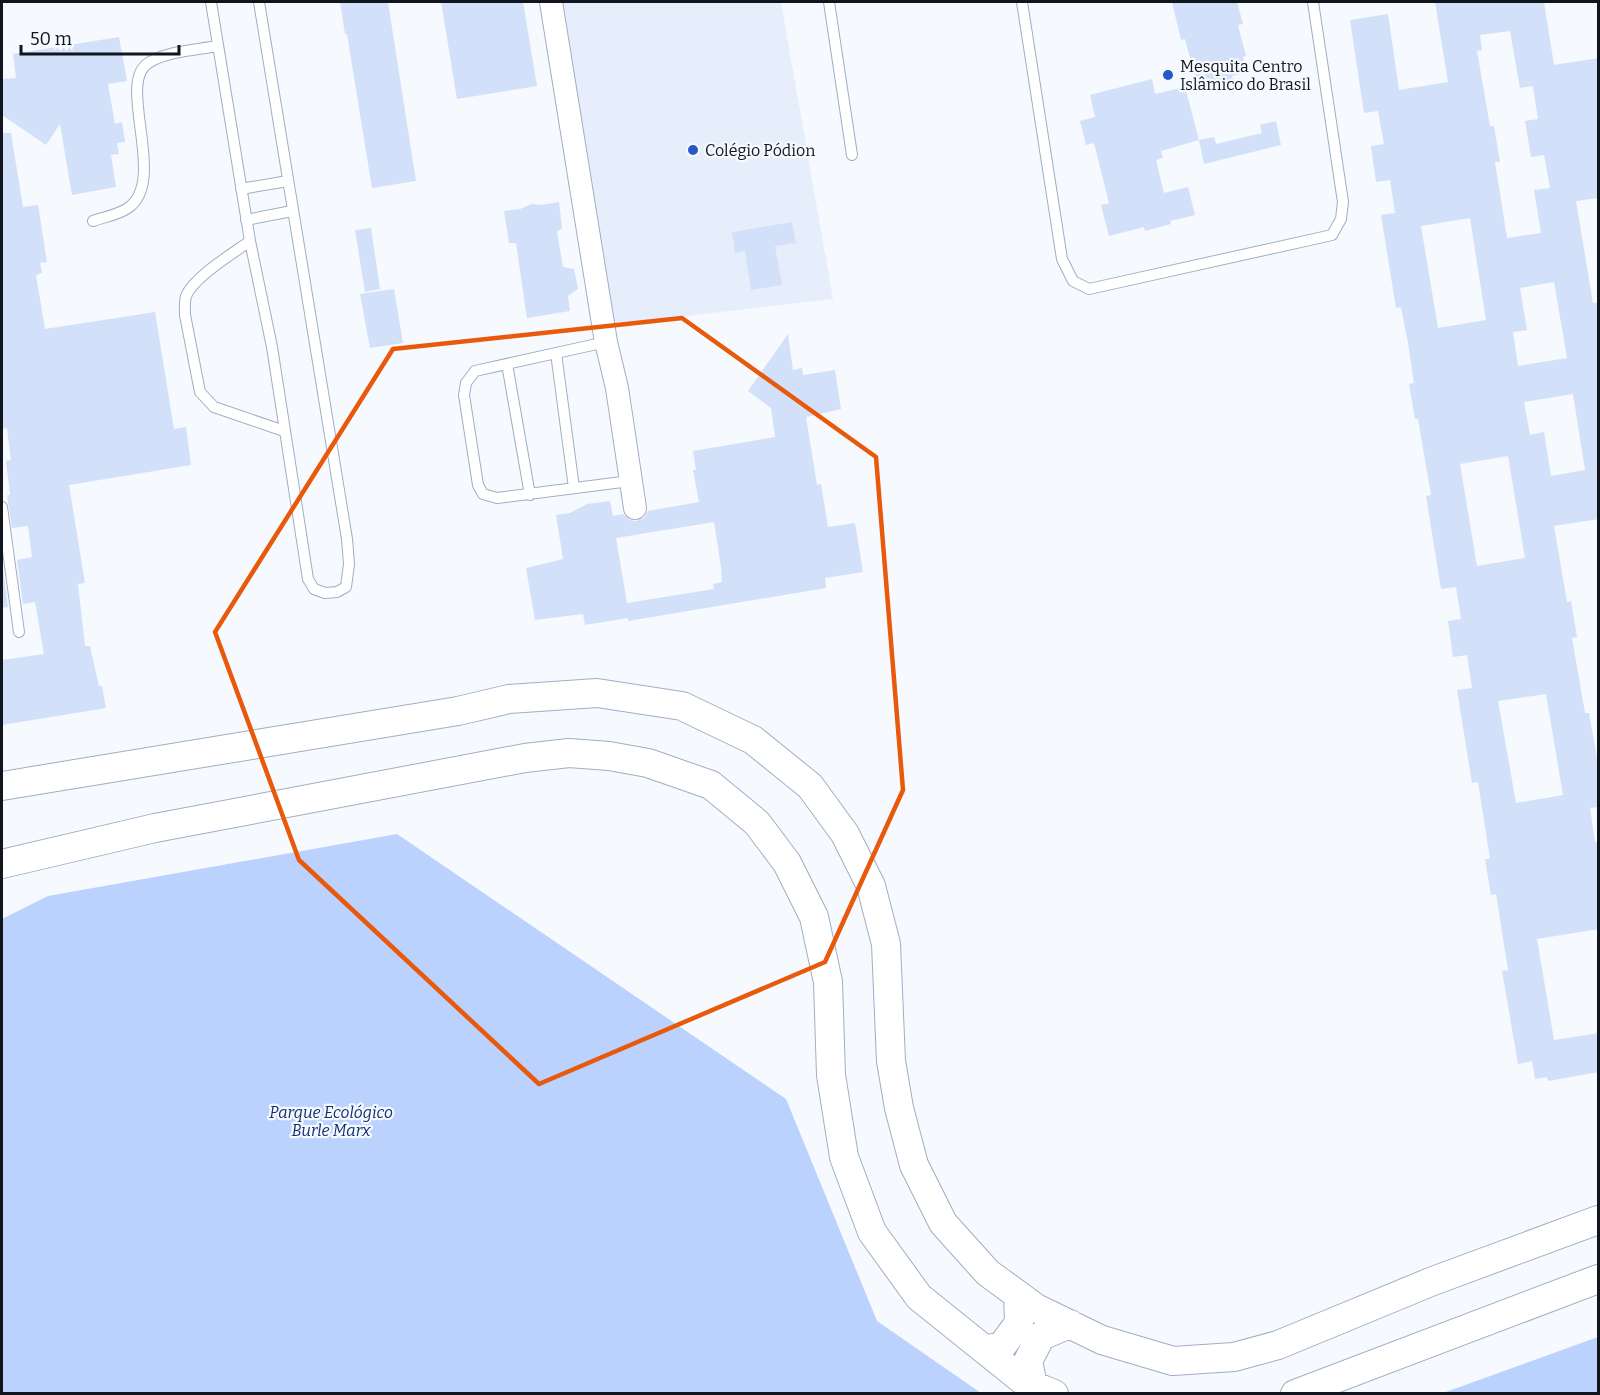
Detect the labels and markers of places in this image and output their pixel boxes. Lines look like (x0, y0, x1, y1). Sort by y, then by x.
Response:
place label: Mesquita Centro Islâmico do Brasil (1180, 57, 1311, 94)
marker: Mesquita Centro Islâmico do Brasil (1161, 68, 1175, 82)
place label: Colégio Pódion (705, 141, 815, 160)
marker: Colégio Pódion (686, 143, 700, 157)

